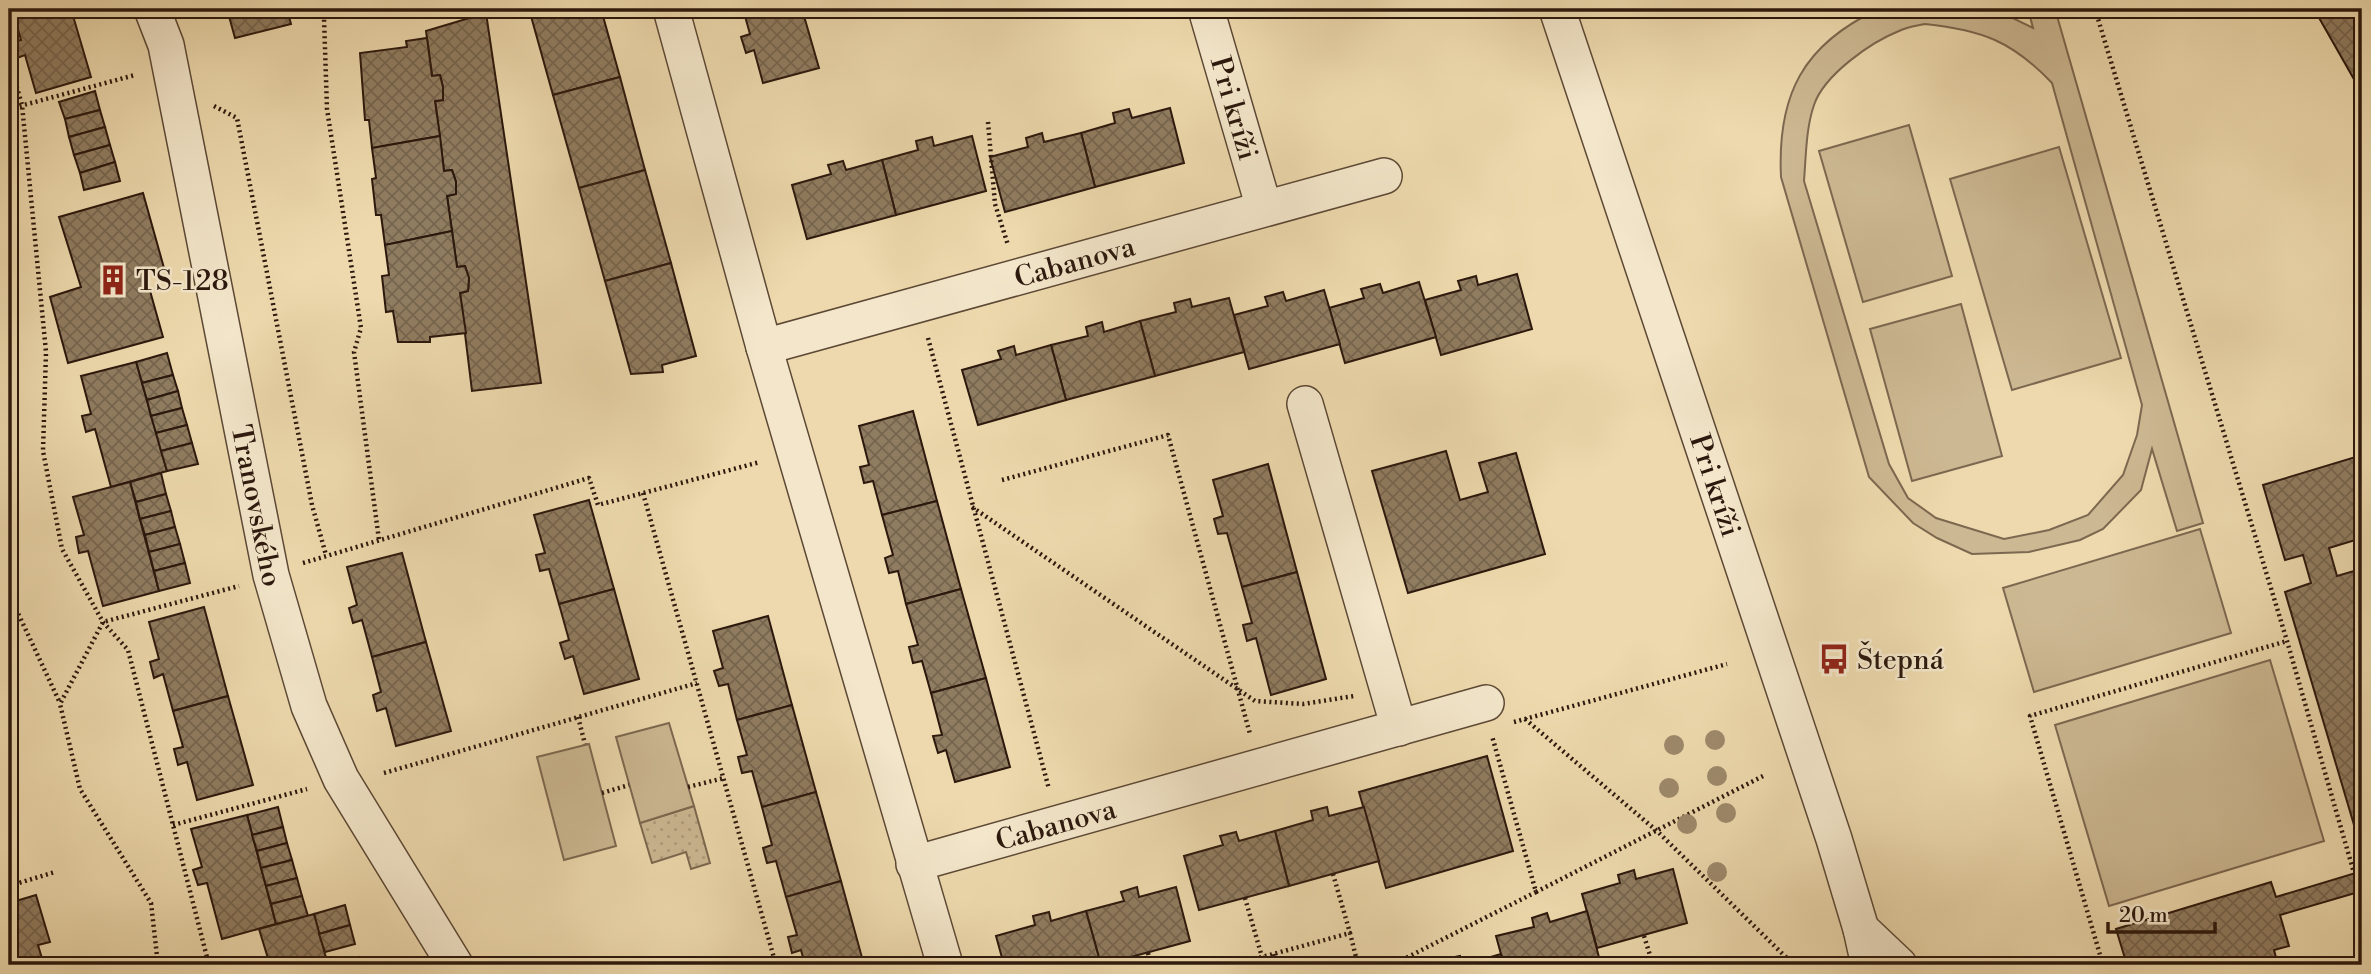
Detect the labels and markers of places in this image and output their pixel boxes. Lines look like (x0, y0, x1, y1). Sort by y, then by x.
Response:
building icon: TS-128 (96, 263, 130, 297)
place label: TS-128 (136, 264, 229, 299)
place label: Štepná (1857, 641, 1945, 678)
bus stop icon: Štepná (1817, 642, 1851, 676)

